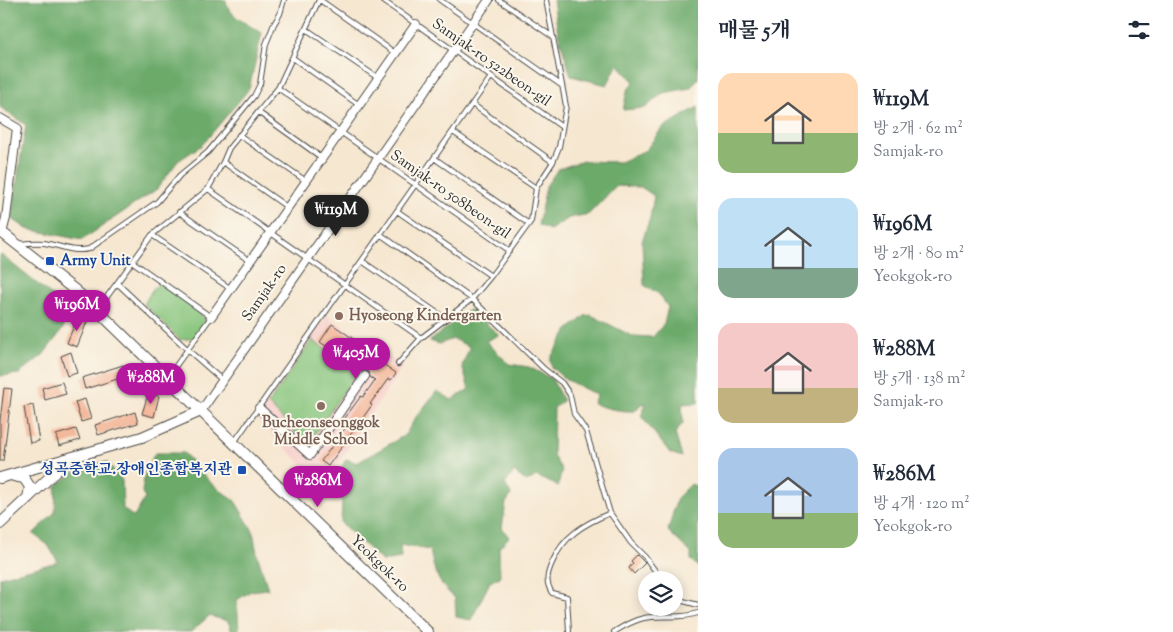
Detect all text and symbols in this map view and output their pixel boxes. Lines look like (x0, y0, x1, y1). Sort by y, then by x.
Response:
street label: Samjak-ro 522beon-gil (427, 14, 555, 112)
icon: filters (1125, 16, 1153, 44)
text: 매물 5개 (718, 17, 791, 47)
text: ₩119M (873, 85, 929, 115)
icon: home (758, 93, 818, 153)
text: 방 2개 · 62 m² (873, 118, 963, 141)
text: Samjak-ro (873, 141, 943, 164)
street label: Samjak-ro 508beon-gil (386, 145, 514, 245)
pin: ₩119M (301, 194, 371, 237)
text: ₩119M (315, 199, 357, 222)
text: ₩196M (873, 210, 932, 240)
icon: home (758, 218, 818, 278)
text: 방 2개 · 80 m² (873, 243, 964, 266)
place label: Army Unit (60, 251, 131, 272)
marker: Army Unit (44, 255, 56, 267)
street label: Samjak-ro (237, 260, 293, 326)
text: Yeokgok-ro (873, 266, 952, 289)
pin: ₩196M (42, 290, 112, 332)
text: ₩196M (54, 294, 100, 317)
place label: Hyoseong Kindergarten (349, 306, 502, 327)
marker: Hyoseong Kindergarten (333, 310, 345, 322)
text: ₩288M (873, 335, 935, 365)
pin: ₩405M (321, 338, 391, 380)
text: ₩405M (333, 342, 379, 365)
icon: home (758, 343, 818, 403)
pin: ₩288M (116, 362, 186, 405)
text: ₩288M (127, 367, 175, 390)
text: 방 5개 · 138 m² (873, 368, 966, 391)
text: Samjak-ro (873, 391, 943, 414)
marker: Bucheonseonggok Middle School (315, 400, 327, 412)
place label: Bucheonseonggok Middle School (262, 413, 381, 451)
place label: 성곡중학교.장애인종합복지관 (40, 460, 233, 481)
text: ₩286M (873, 460, 935, 490)
marker: 성곡중학교.장애인종합복지관 (236, 464, 248, 476)
pin: ₩286M (283, 466, 353, 508)
icon: home (758, 468, 818, 528)
text: ₩286M (294, 470, 342, 493)
text: 방 4개 · 120 m² (873, 493, 970, 516)
text: Yeokgok-ro (873, 516, 952, 539)
street label: Yeokgok-ro (345, 531, 413, 597)
map controls (638, 571, 683, 616)
button: layers (638, 571, 683, 616)

